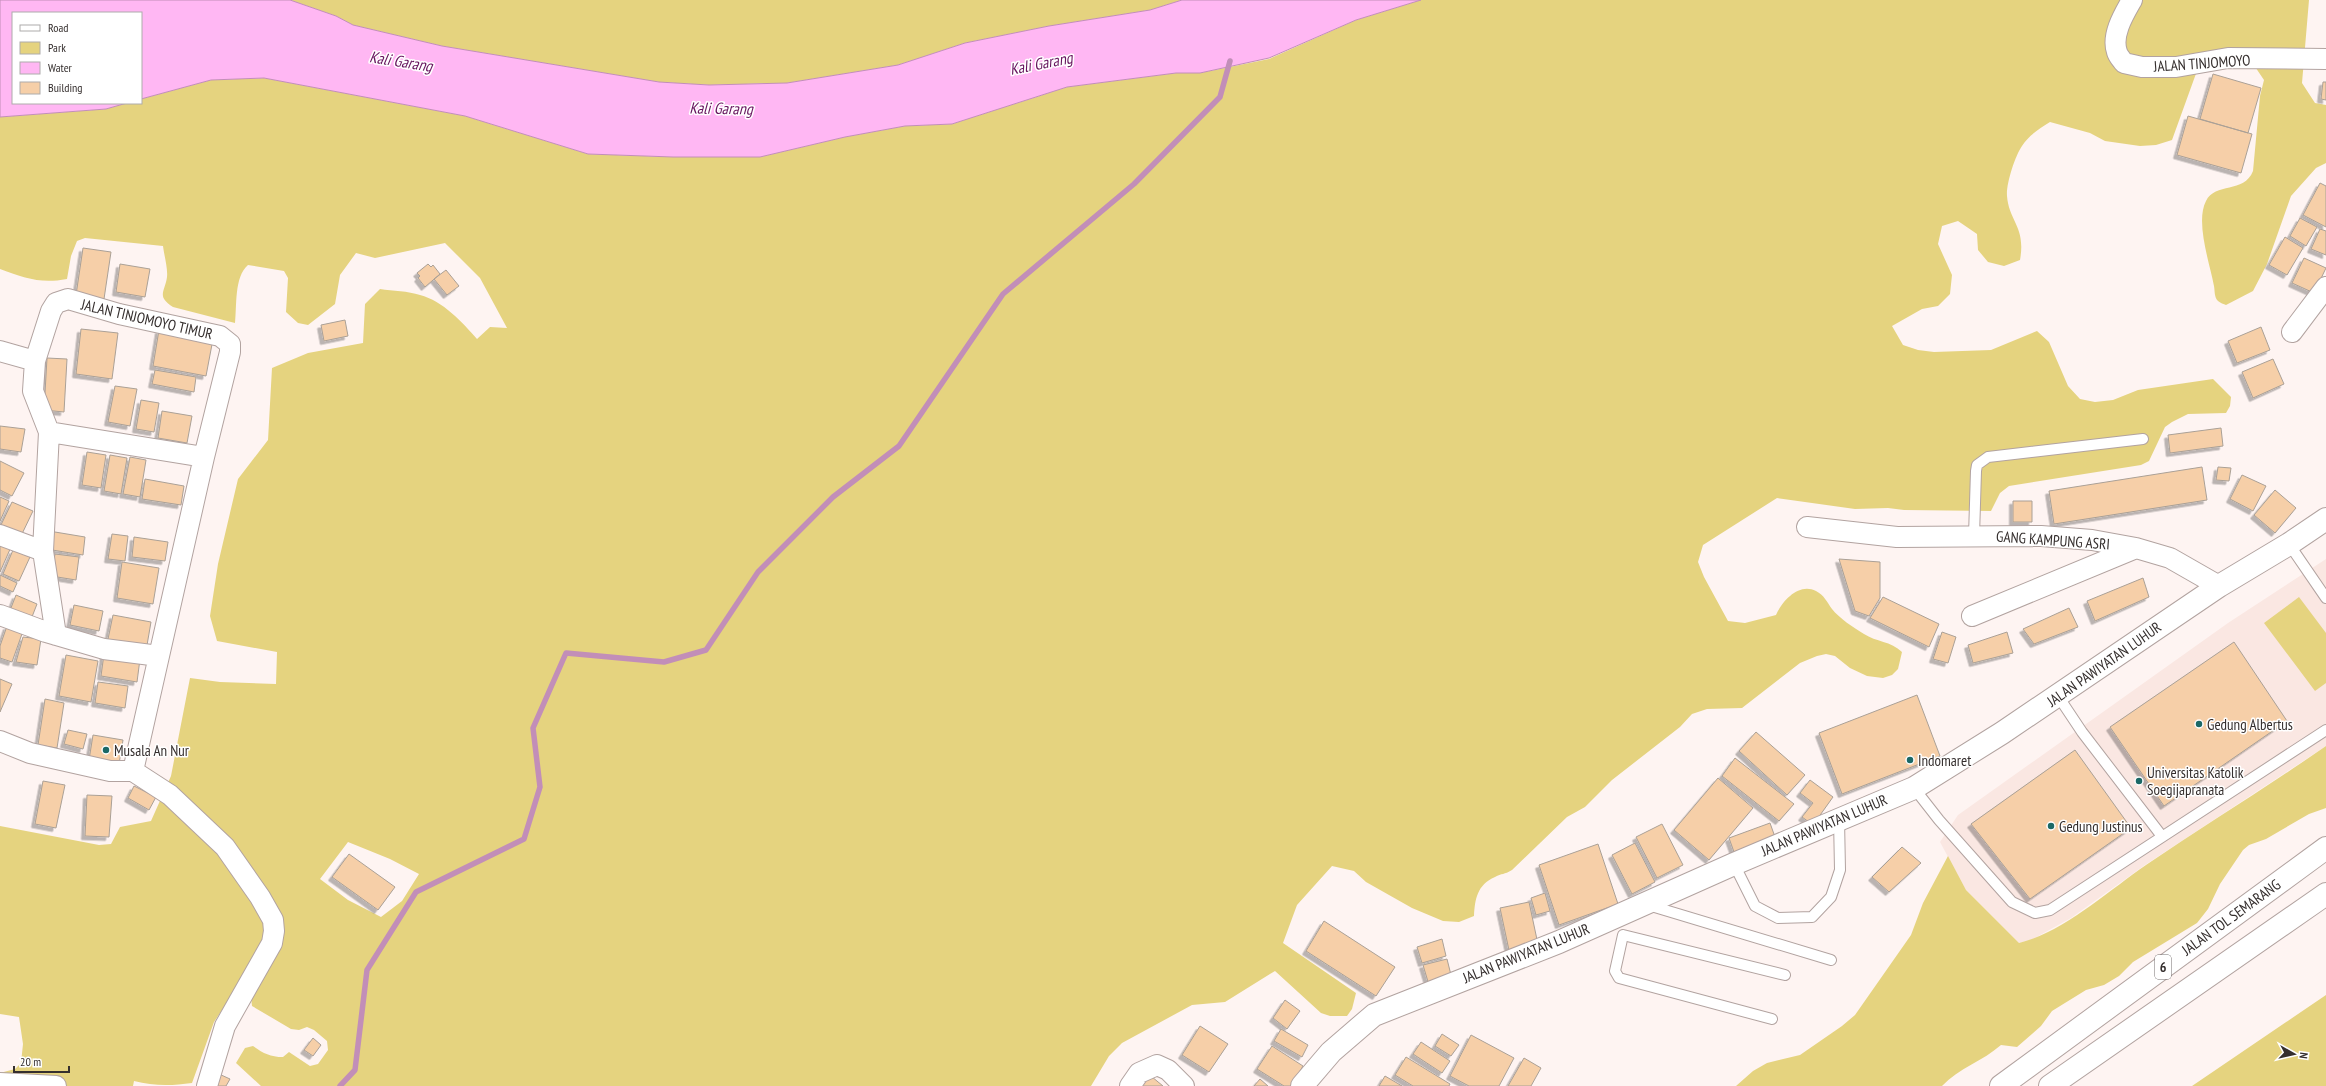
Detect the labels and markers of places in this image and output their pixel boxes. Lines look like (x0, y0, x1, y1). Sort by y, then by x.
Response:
place label: Gedung Albertus (2207, 715, 2293, 734)
marker: Gedung Albertus (2194, 719, 2204, 729)
place label: Musala An Nur (114, 741, 190, 760)
marker: Musala An Nur (101, 745, 111, 755)
place label: Indomaret (1918, 751, 1971, 770)
marker: Indomaret (1905, 755, 1915, 765)
place label: Universitas Katolik Soegijapranata (2147, 763, 2244, 799)
marker: Universitas Katolik Soegijapranata (2134, 776, 2144, 786)
place label: Gedung Justinus (2059, 817, 2143, 836)
marker: Gedung Justinus (2046, 821, 2056, 831)

